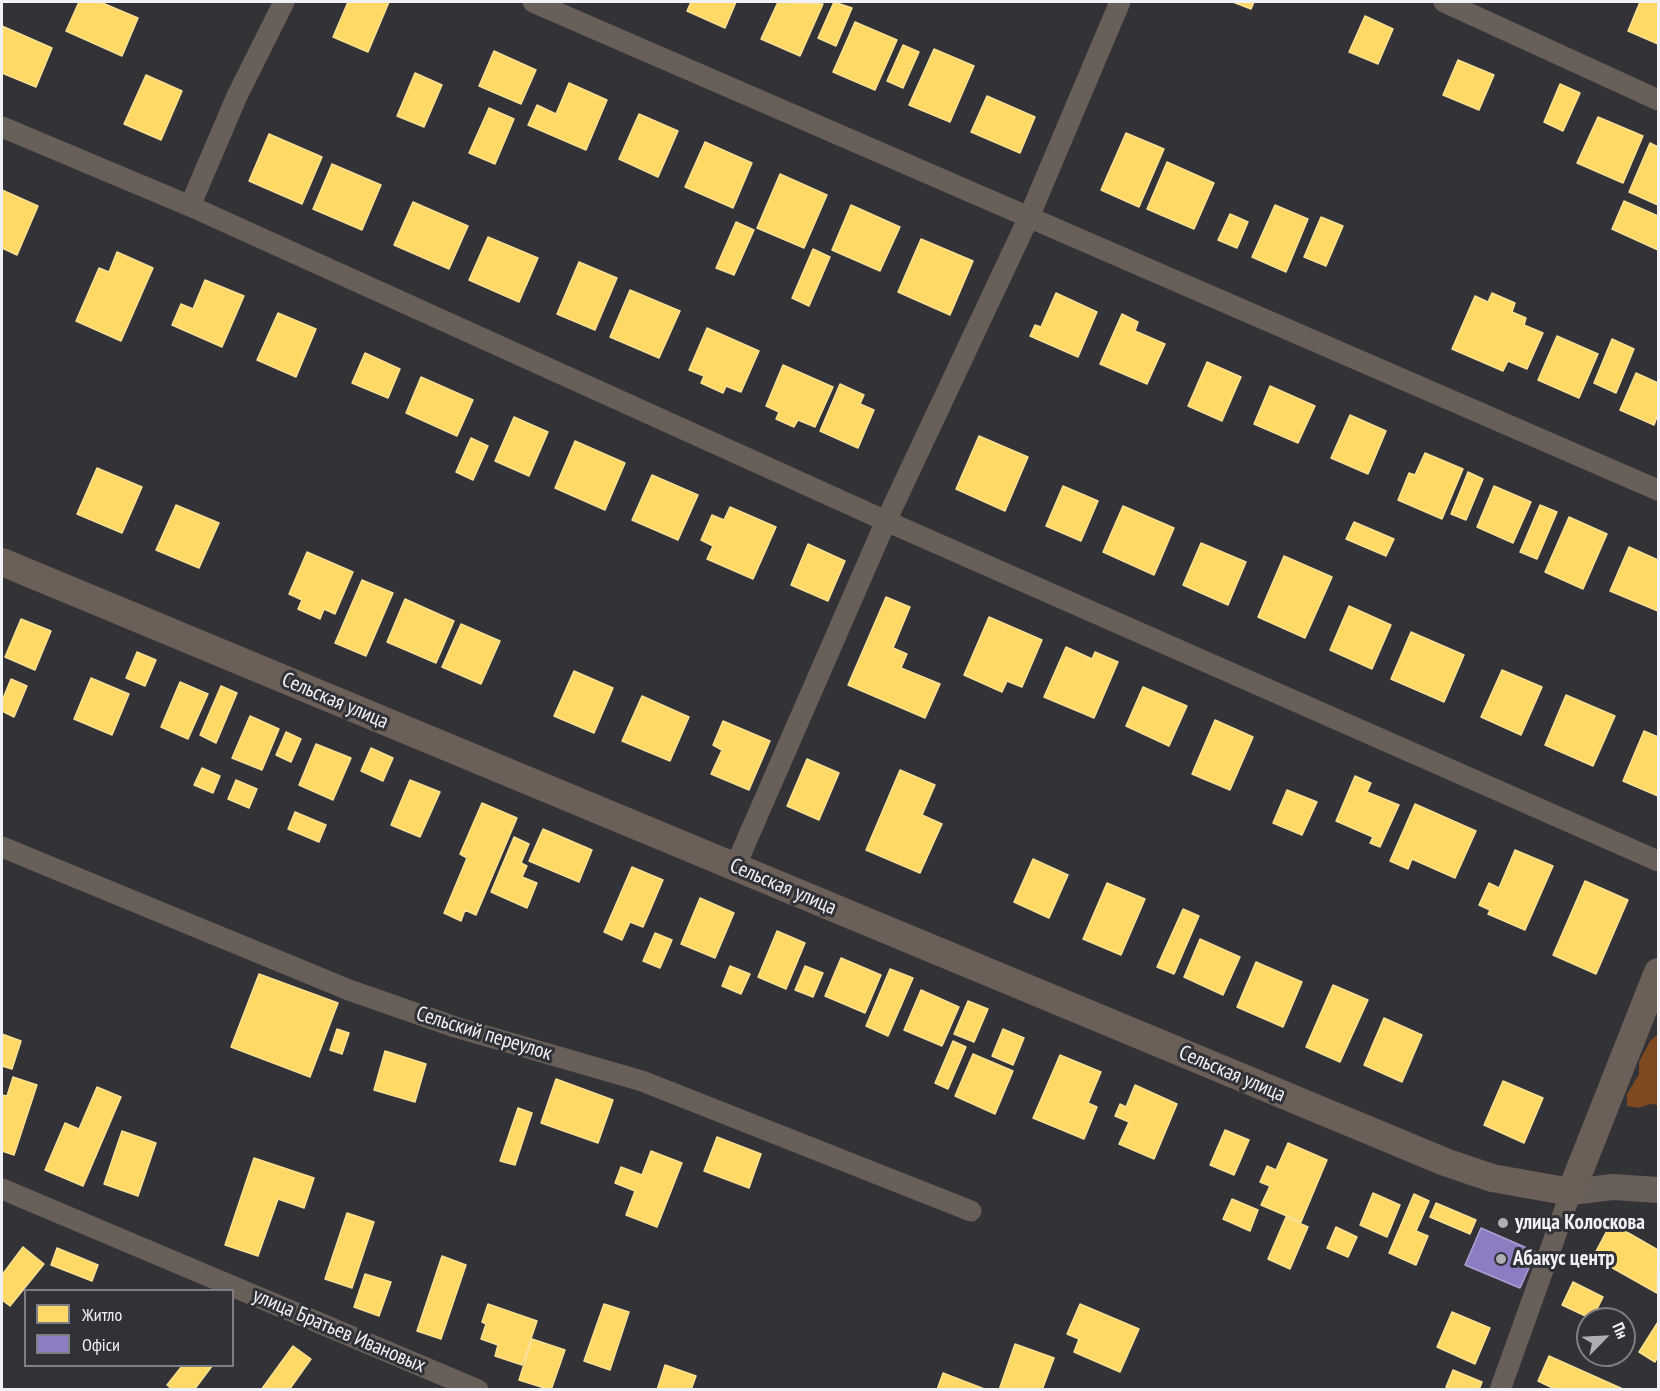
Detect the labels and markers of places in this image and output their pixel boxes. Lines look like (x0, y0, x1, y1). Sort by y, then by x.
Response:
place label: улица Колоскова (1515, 1210, 1645, 1236)
marker: улица Колоскова (1496, 1216, 1510, 1230)
place label: Абакус центр (1513, 1246, 1615, 1272)
marker: Абакус центр (1494, 1252, 1508, 1266)

